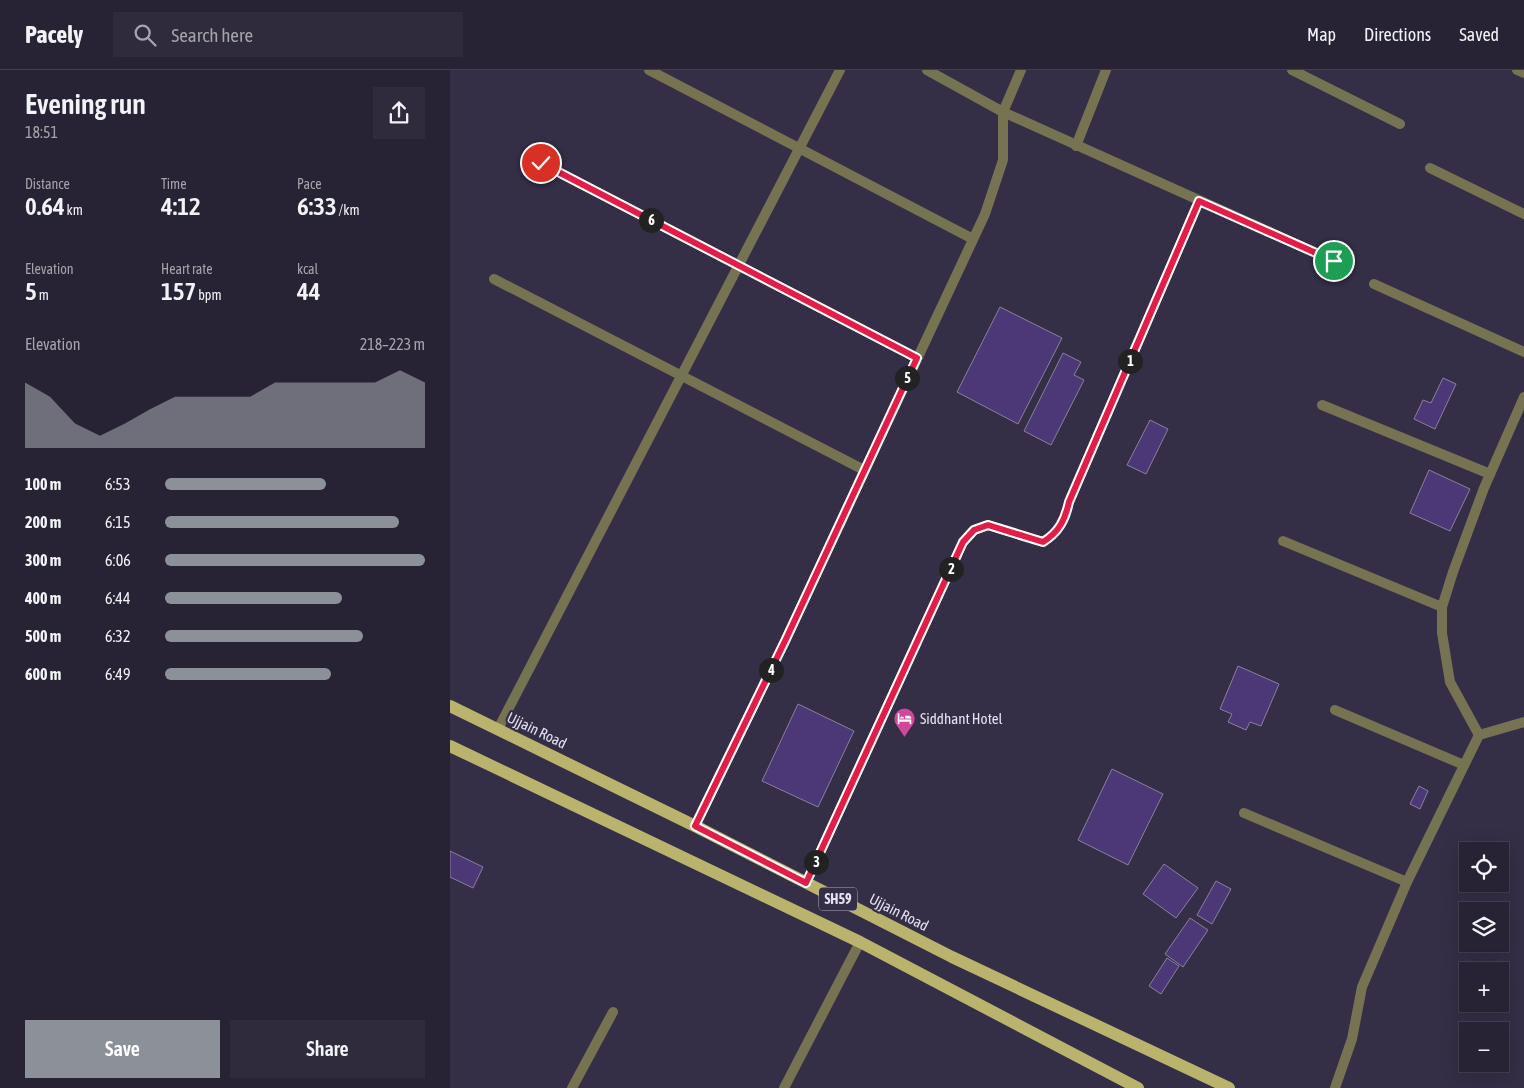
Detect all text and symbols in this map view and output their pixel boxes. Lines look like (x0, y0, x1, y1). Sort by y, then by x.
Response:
search box (113, 12, 463, 57)
text: Pacely (25, 21, 83, 48)
icon: search (131, 21, 159, 49)
text: Search here (171, 24, 253, 46)
text: Map (1307, 24, 1336, 45)
text: Directions (1364, 24, 1431, 45)
text: Saved (1459, 24, 1499, 45)
button: share (373, 87, 425, 139)
text: Evening run (25, 88, 146, 120)
text: 18:51 (25, 123, 58, 141)
pin (520, 142, 562, 184)
icon: check (527, 149, 555, 177)
text: Distance (25, 176, 70, 192)
text: Time (161, 176, 187, 192)
text: Pace (297, 176, 322, 192)
text: 0.64 (25, 192, 65, 220)
text: 4:12 (161, 192, 201, 220)
text: 6:33 (297, 192, 337, 220)
text: km (65, 202, 83, 218)
text: /km (337, 202, 360, 218)
pin: 6 (638, 208, 664, 232)
text: 6 (648, 212, 655, 228)
pin (1313, 240, 1355, 282)
icon: arrive (1320, 247, 1348, 275)
text: Elevation (25, 261, 74, 277)
text: Heart rate (161, 261, 213, 277)
text: kcal (297, 261, 318, 277)
text: 5 (25, 277, 37, 305)
text: 157 (161, 277, 196, 305)
text: 44 (297, 277, 321, 305)
text: m (37, 287, 49, 303)
text: bpm (196, 287, 222, 303)
text: Elevation (25, 335, 80, 353)
text: 218–223 m (360, 335, 425, 353)
pin: 1 (1118, 348, 1142, 374)
text: 1 (1127, 353, 1134, 369)
pin: 5 (894, 366, 920, 390)
text: 5 (904, 370, 911, 386)
text: 100 m (25, 475, 61, 493)
text: 6:53 (105, 475, 130, 493)
text: 200 m (25, 513, 61, 531)
text: 6:15 (105, 513, 130, 531)
text: 300 m (25, 551, 61, 569)
text: 6:06 (105, 551, 131, 569)
pin: 2 (938, 556, 964, 582)
text: 2 (948, 561, 955, 577)
text: 400 m (25, 589, 61, 607)
text: 6:44 (105, 589, 130, 607)
text: 500 m (25, 627, 61, 645)
text: 6:32 (105, 627, 130, 645)
pin: 4 (758, 658, 784, 682)
text: 4 (768, 662, 775, 678)
text: 600 m (25, 665, 61, 683)
text: 6:49 (105, 665, 130, 683)
hotel icon: Siddhant Hotel (892, 706, 916, 737)
street label: Ujjain Road (504, 708, 570, 752)
place label: Siddhant Hotel (920, 710, 1003, 727)
map controls (1459, 842, 1509, 1072)
button: locate (1459, 842, 1509, 892)
pin: 3 (804, 850, 828, 874)
text: 3 (813, 854, 820, 870)
road number: SH59 (819, 888, 857, 911)
street label: Ujjain Road (867, 890, 931, 934)
button: layers (1459, 902, 1509, 952)
button: + (1459, 962, 1509, 1012)
button: Save (25, 1020, 220, 1078)
button: Share (230, 1020, 425, 1078)
button: − (1459, 1022, 1509, 1072)

